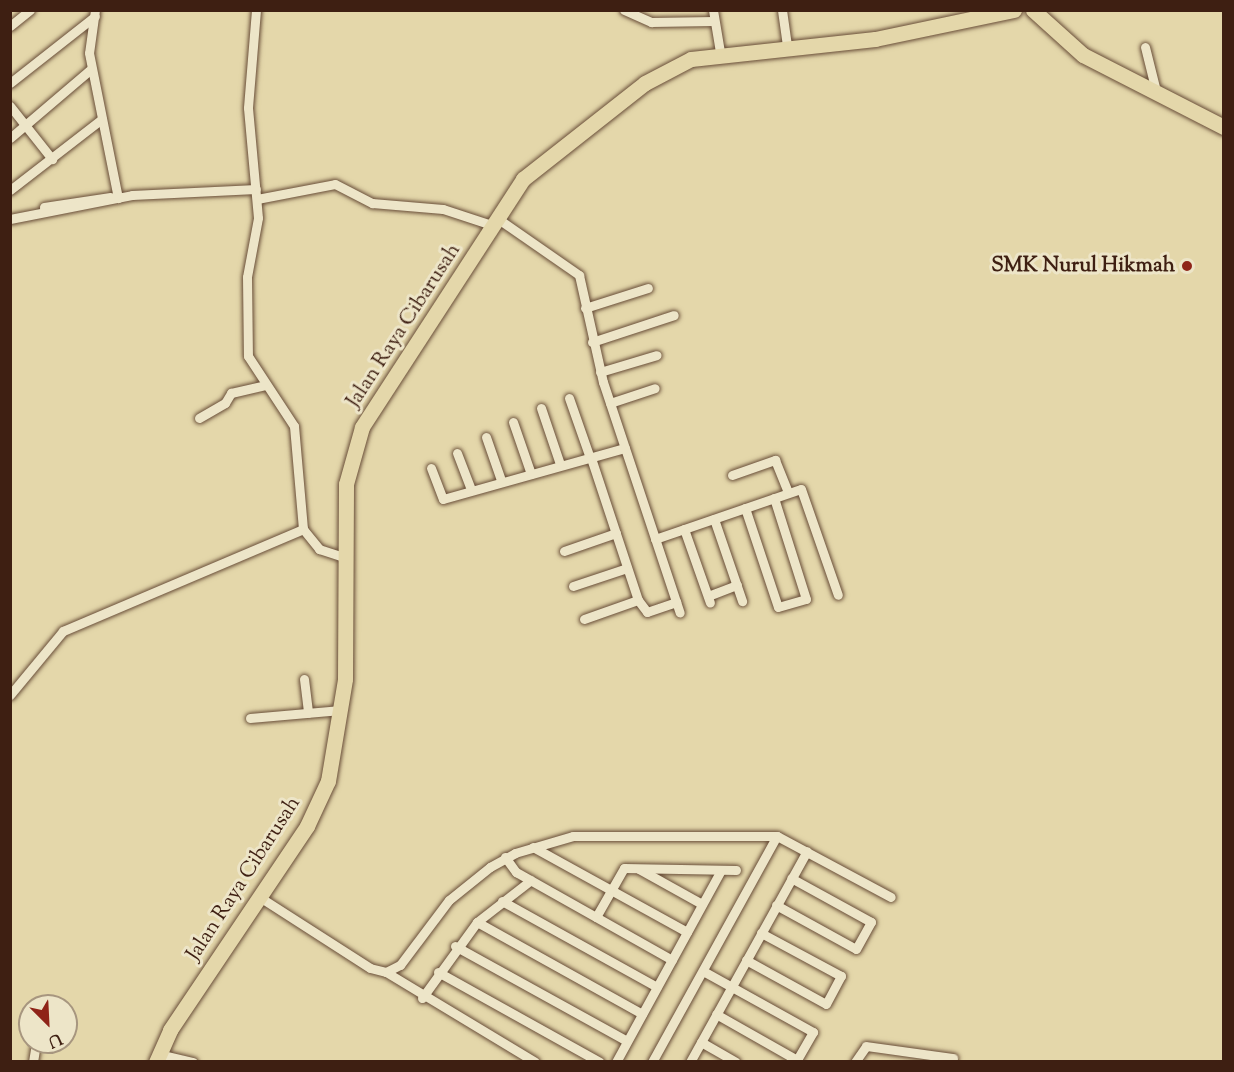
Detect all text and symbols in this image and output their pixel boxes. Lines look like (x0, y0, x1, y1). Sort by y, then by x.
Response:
street label: Jalan Raya Cibarusah (341, 239, 467, 413)
place label: SMK Nurul Hikmah (991, 253, 1175, 279)
marker: SMK Nurul Hikmah (1180, 259, 1194, 273)
street label: Jalan Raya Cibarusah (181, 792, 307, 966)
north arrow (18, 994, 78, 1054)
text: U (44, 1026, 65, 1052)

